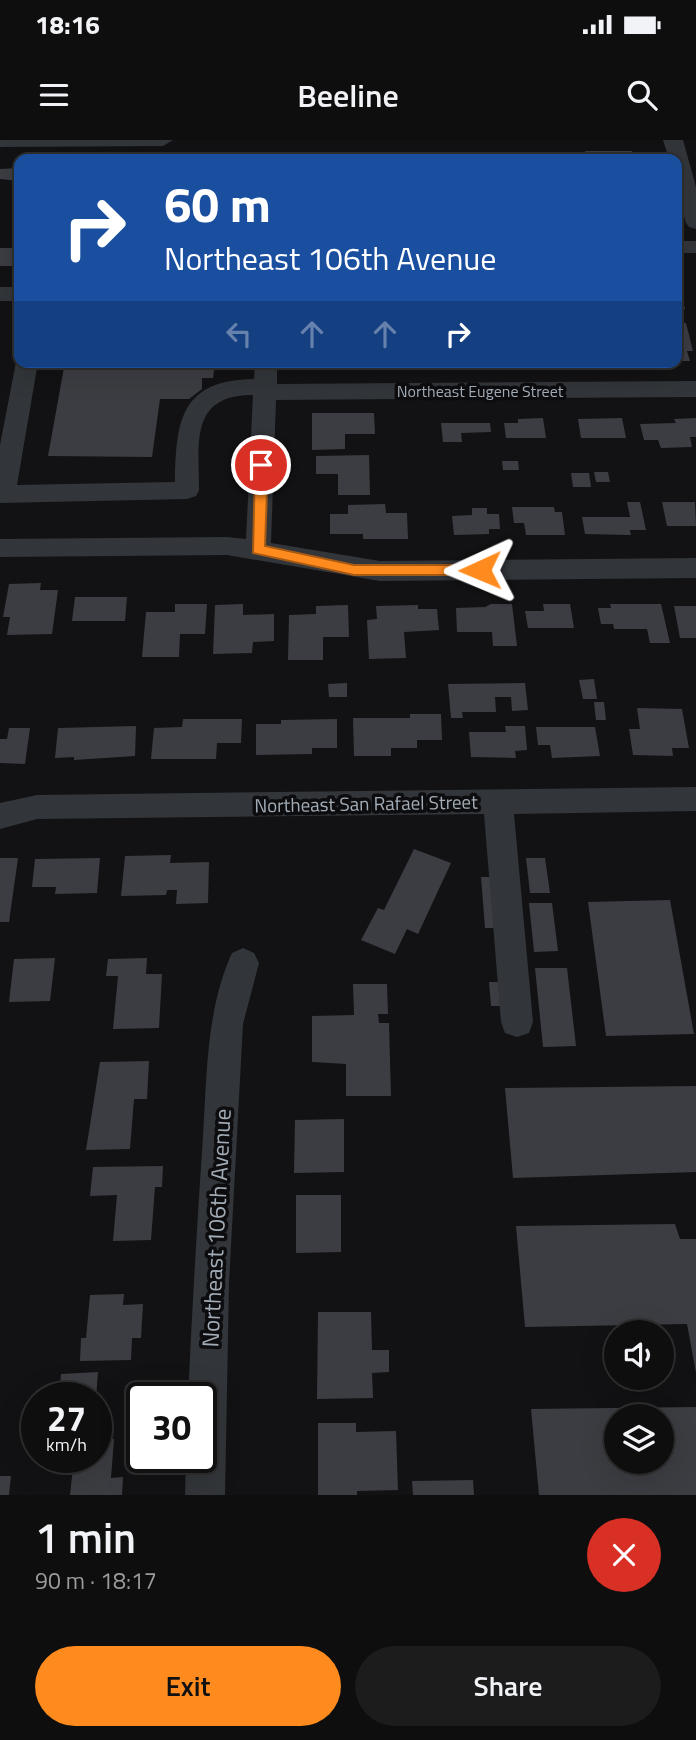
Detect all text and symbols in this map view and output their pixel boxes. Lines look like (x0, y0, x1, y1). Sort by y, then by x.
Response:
text: 18:16 (35, 5, 100, 44)
text: Beeline (297, 71, 399, 119)
icon: menu (35, 76, 73, 114)
icon: search (623, 76, 661, 114)
text: 60 m (164, 166, 271, 241)
icon: right (49, 182, 140, 273)
text: Northeast 106th Avenue (164, 234, 497, 282)
icon: left (220, 315, 258, 353)
icon: ahead (293, 315, 331, 353)
icon: ahead (366, 315, 404, 353)
icon: right (439, 315, 477, 353)
street label: Northeast Eugene Street (397, 379, 564, 403)
pin (231, 435, 291, 495)
icon: arrive (242, 446, 280, 484)
position arrow (443, 533, 517, 607)
street label: Northeast San Rafael Street (254, 787, 478, 819)
street label: Northeast 106th Avenue (192, 1108, 240, 1348)
map controls (604, 1320, 674, 1474)
button: sound (604, 1320, 674, 1390)
speed limit sign: 30 (126, 1382, 217, 1473)
text: 27 (47, 1391, 86, 1445)
button: layers (604, 1404, 674, 1474)
text: km/h (46, 1431, 87, 1458)
text: 1 min (35, 1505, 136, 1569)
button: close (587, 1518, 661, 1592)
text: 90 m · 18:17 (35, 1563, 157, 1598)
button: Exit (35, 1646, 341, 1726)
button: Share (355, 1646, 661, 1726)

